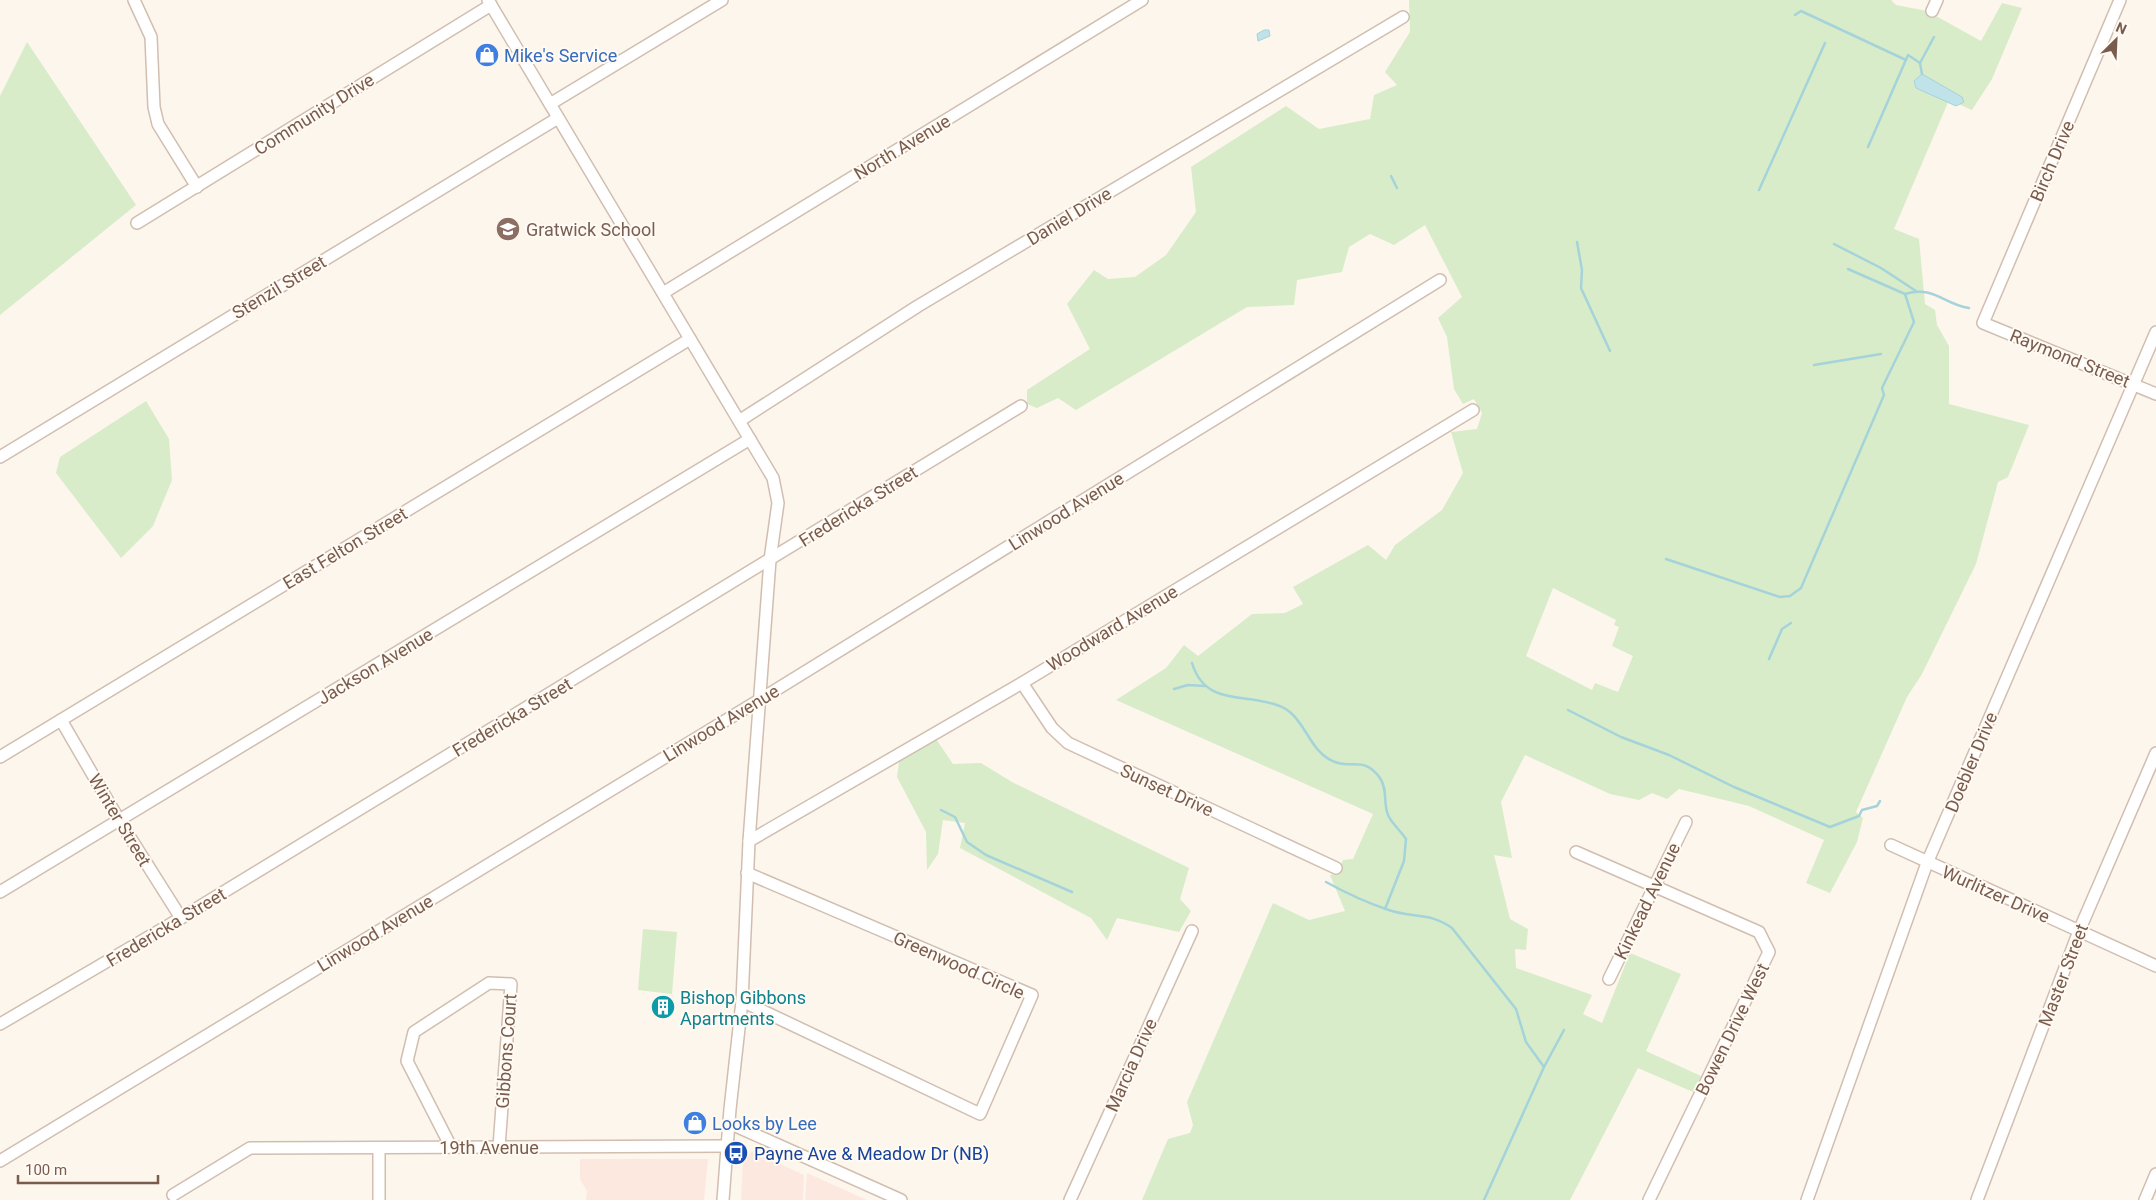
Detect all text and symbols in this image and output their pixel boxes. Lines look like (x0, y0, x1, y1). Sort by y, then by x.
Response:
north arrow (2091, 15, 2141, 65)
text: N (2114, 19, 2129, 37)
shop icon: Mike's Service (474, 42, 500, 68)
place label: Mike's Service (504, 45, 617, 66)
street label: Community Drive (250, 69, 378, 159)
street label: North Avenue (850, 110, 954, 184)
street label: Birch Drive (2026, 117, 2078, 205)
street label: Daniel Drive (1023, 183, 1115, 249)
school or university icon: Gratwick School (495, 216, 521, 242)
place label: Gratwick School (526, 219, 656, 240)
street label: Stenzil Street (228, 251, 330, 323)
street label: Raymond Street (2007, 324, 2133, 392)
street label: Fredericka Street (795, 461, 921, 551)
street label: Linwood Avenue (1005, 467, 1127, 555)
street label: East Felton Street (279, 503, 411, 593)
street label: Woodward Avenue (1043, 581, 1181, 675)
street label: Jackson Avenue (313, 623, 437, 709)
street label: Fredericka Street (448, 673, 576, 761)
street label: Linwood Avenue (659, 680, 783, 766)
street label: Doebler Drive (1940, 709, 2002, 815)
street label: Sunset Drive (1117, 759, 1217, 821)
street label: Winter Street (84, 770, 156, 870)
street label: Kinkead Avenue (1610, 839, 1684, 963)
street label: Wurlitzer Drive (1939, 861, 2053, 927)
street label: Fredericka Street (102, 883, 230, 971)
street label: Linwood Avenue (313, 890, 437, 976)
street label: Master Street (2034, 921, 2092, 1029)
street label: Greenwood Circle (890, 927, 1028, 1003)
street label: Bowen Drive West (1691, 959, 1773, 1098)
place label: Bishop Gibbons Apartments (680, 987, 806, 1029)
street label: Gibbons Court (492, 993, 520, 1109)
building icon: Bishop Gibbons Apartments (650, 994, 676, 1020)
street label: Marcia Drive (1101, 1015, 1161, 1115)
shop icon: Looks by Lee (682, 1110, 708, 1136)
place label: Looks by Lee (712, 1113, 817, 1134)
street label: 19th Avenue (439, 1137, 539, 1158)
bus stop icon: Payne Ave & Meadow Dr (NB) (723, 1140, 749, 1166)
place label: Payne Ave & Meadow Dr (NB) (754, 1143, 989, 1165)
scale bar (18, 1152, 158, 1184)
text: 100 m (25, 1161, 67, 1179)

